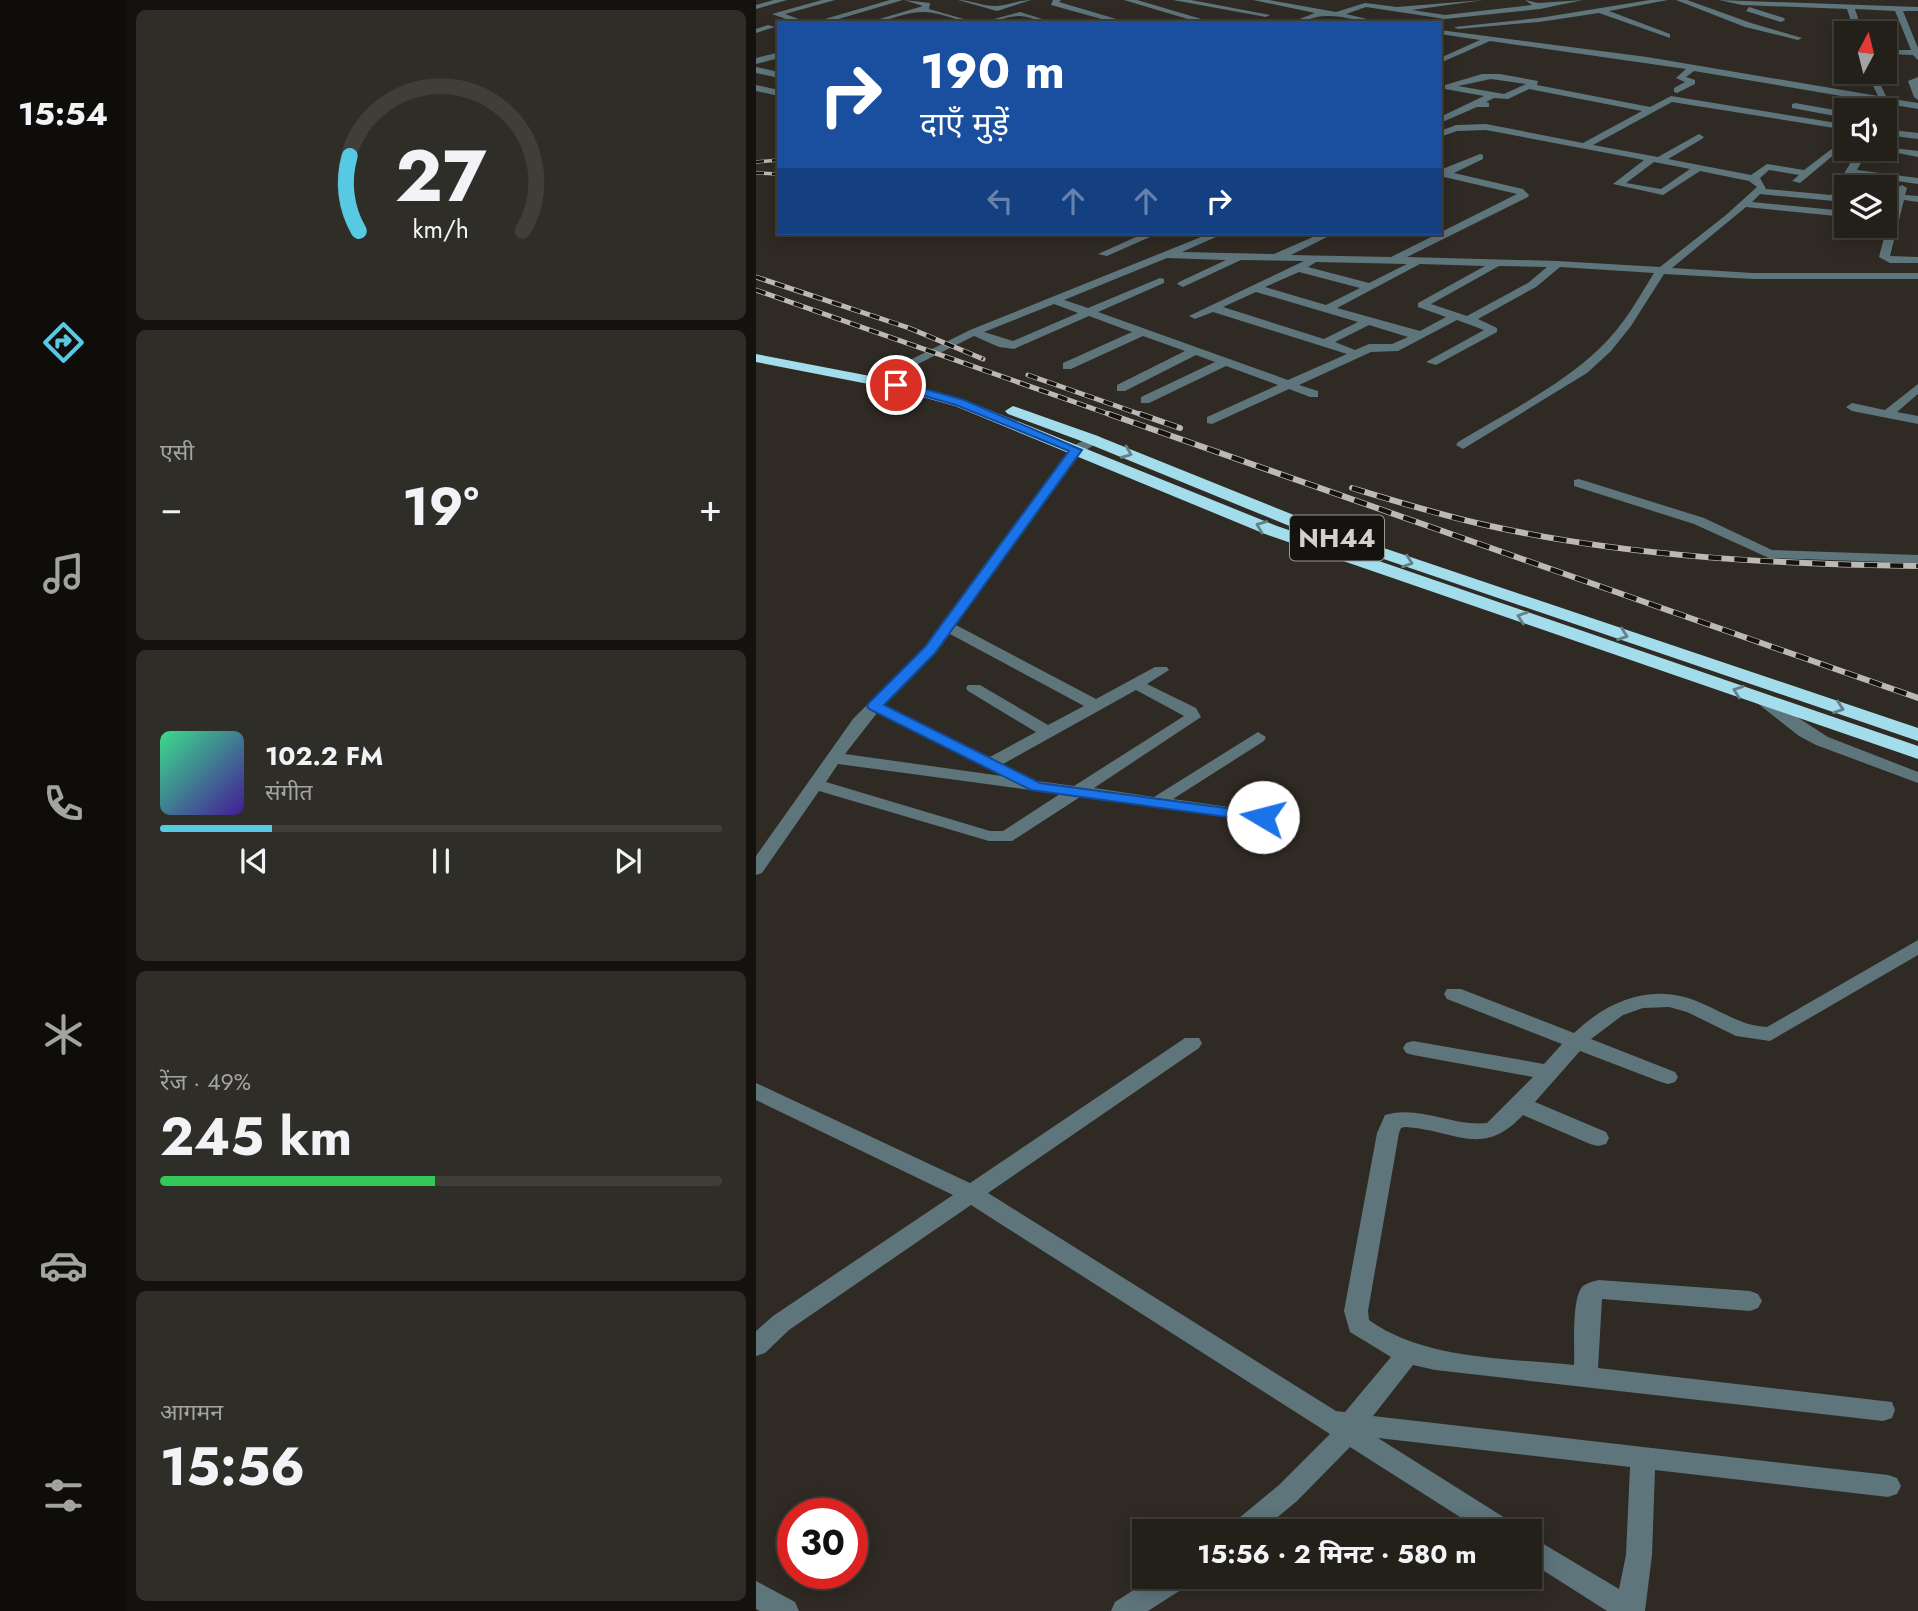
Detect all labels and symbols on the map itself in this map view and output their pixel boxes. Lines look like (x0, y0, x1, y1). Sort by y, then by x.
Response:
north arrow (1834, 21, 1897, 84)
pin (866, 355, 926, 415)
one-way arrow (1121, 444, 1133, 458)
road number: NH44 (1290, 516, 1384, 560)
one-way arrow (1256, 520, 1268, 534)
one-way arrow (1401, 554, 1413, 568)
one-way arrow (1517, 611, 1529, 625)
one-way arrow (1617, 627, 1629, 641)
one-way arrow (1732, 685, 1744, 699)
one-way arrow (1832, 700, 1844, 714)
position arrow (1226, 780, 1300, 854)
speed limit sign: 30 (777, 1498, 868, 1589)

